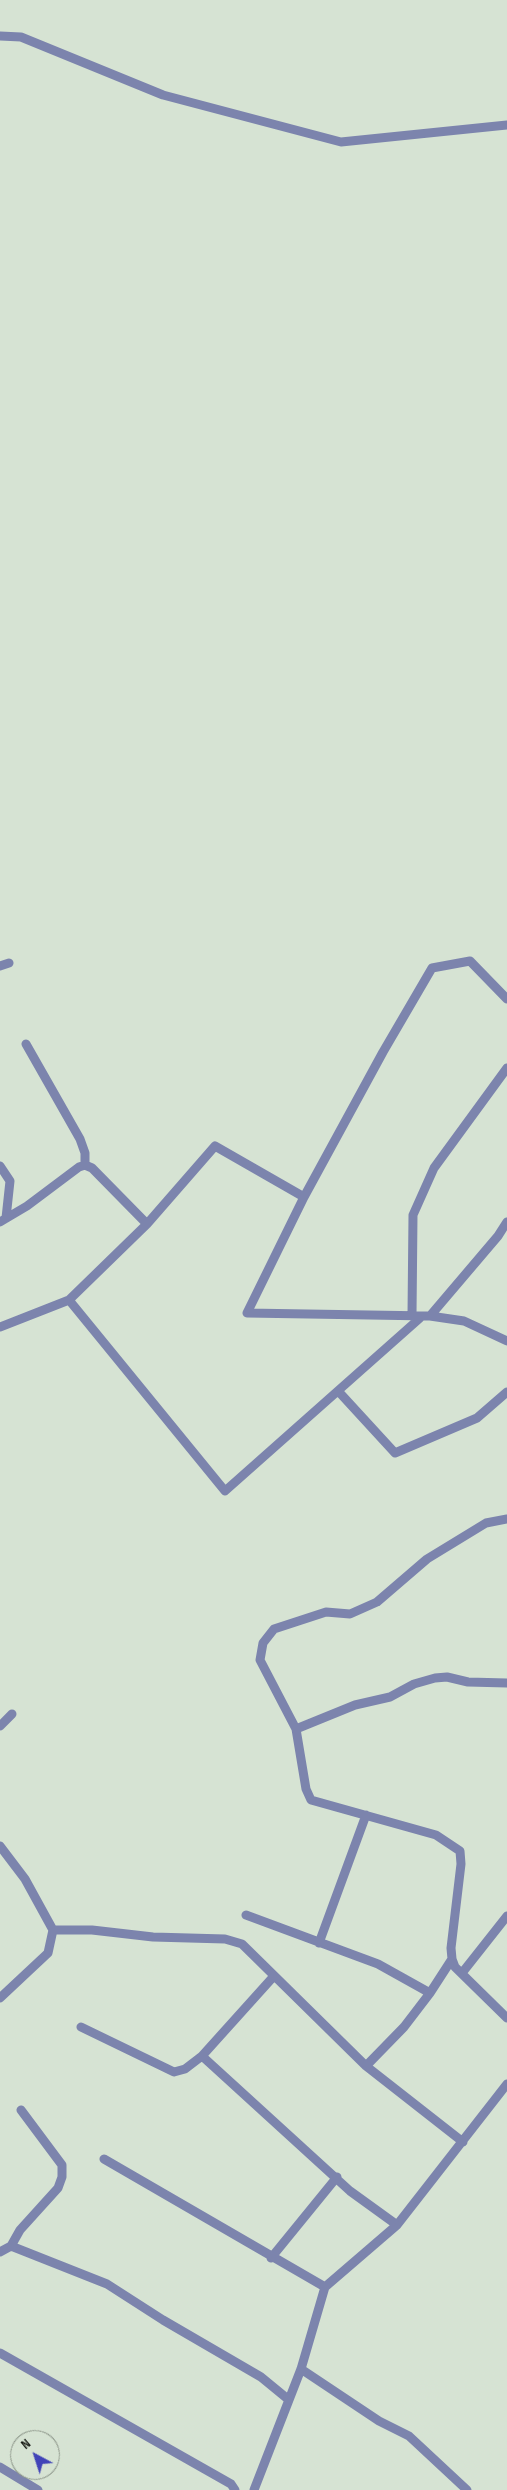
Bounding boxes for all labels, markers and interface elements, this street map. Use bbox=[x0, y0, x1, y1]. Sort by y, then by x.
north arrow bbox=[10, 2430, 60, 2480]
text: N bbox=[17, 2435, 34, 2453]

